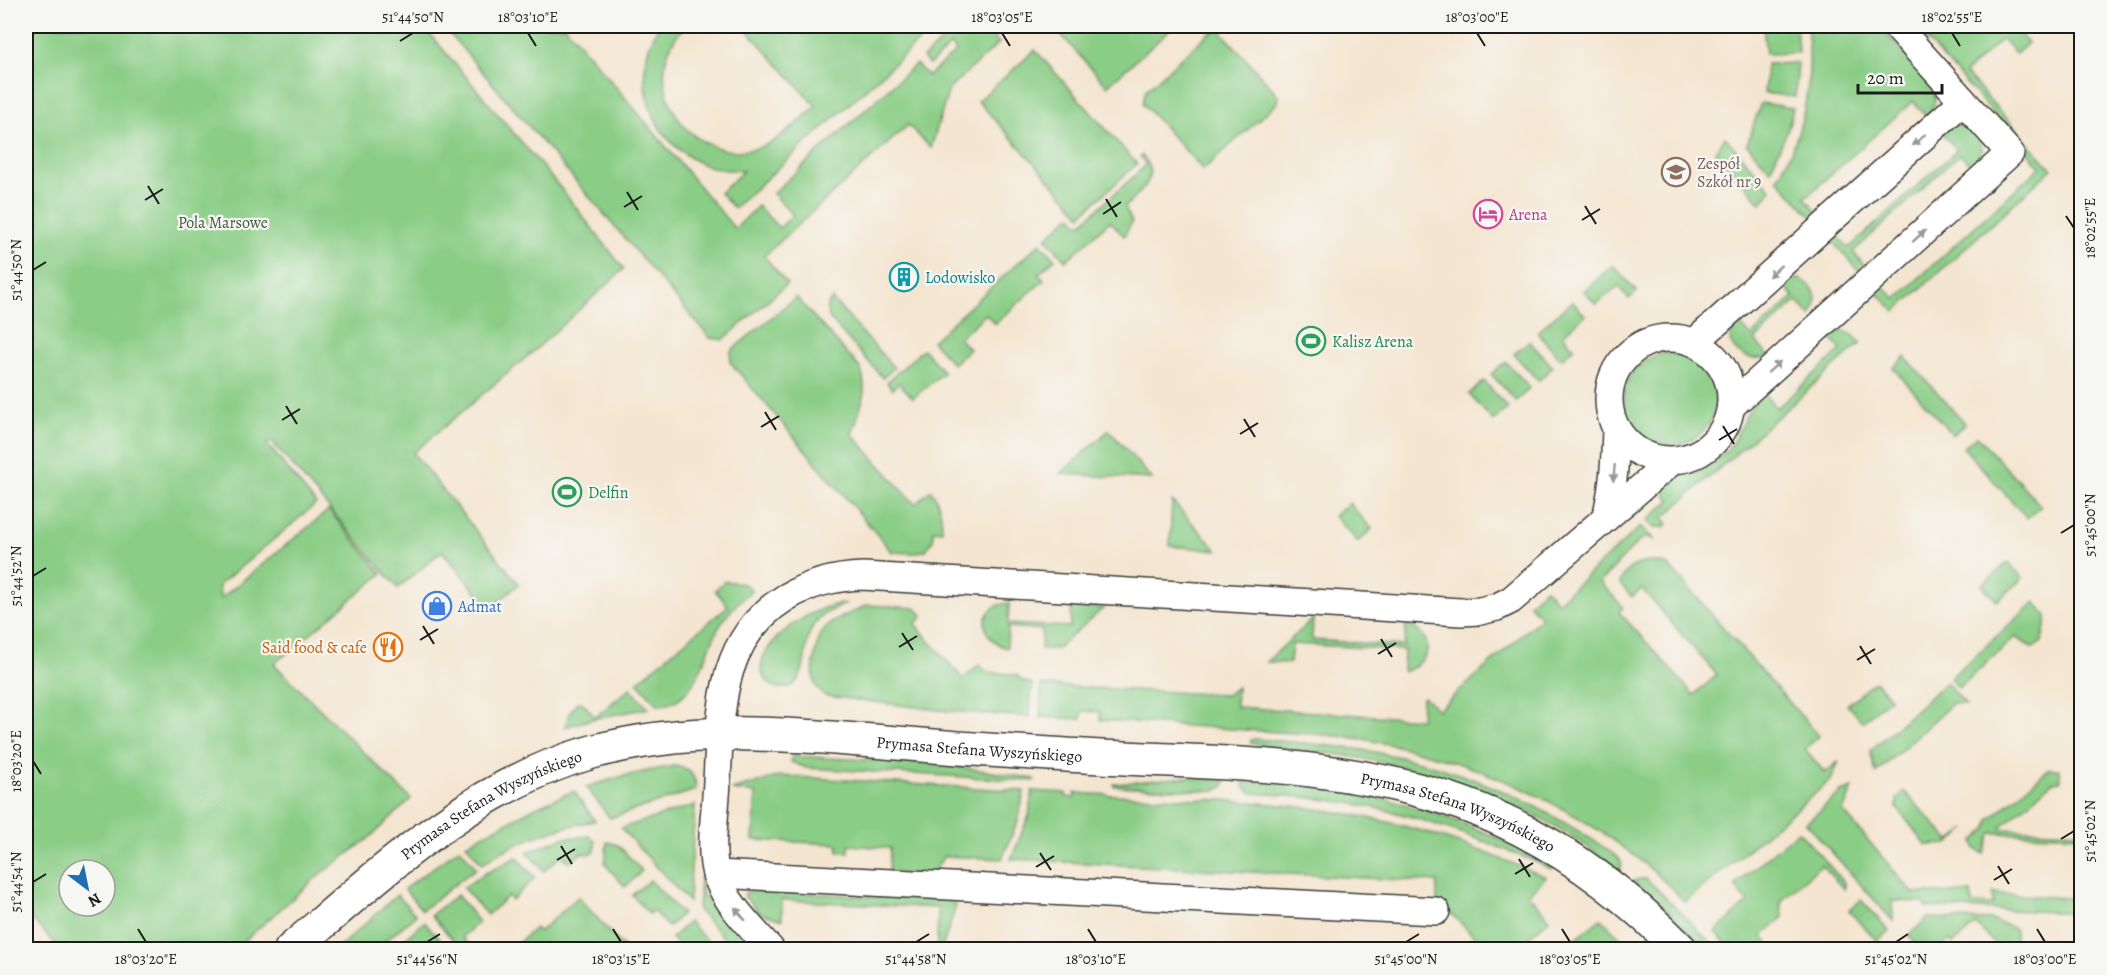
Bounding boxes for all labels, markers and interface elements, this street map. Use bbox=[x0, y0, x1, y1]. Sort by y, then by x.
text: 51°44'50"N bbox=[382, 7, 444, 27]
text: 18°03'10"E bbox=[498, 7, 558, 27]
text: 18°03'05"E bbox=[971, 7, 1033, 27]
text: 18°03'00"E bbox=[1445, 7, 1509, 27]
text: 18°02'55"E bbox=[1922, 7, 1982, 27]
scale bar bbox=[1858, 57, 1942, 95]
text: 20 m bbox=[1867, 66, 1904, 90]
one-way arrow bbox=[1912, 133, 1927, 147]
place label: Zespół Szkół nr 9 bbox=[1697, 153, 1761, 193]
school or university icon: Zespół Szkół nr 9 bbox=[1660, 156, 1692, 188]
hotel icon: Arena bbox=[1472, 198, 1504, 230]
text: 18°02'55"E bbox=[2080, 198, 2100, 258]
place label: Arena bbox=[1508, 204, 1548, 226]
park label: Pola Marsowe bbox=[178, 212, 268, 234]
one-way arrow bbox=[1911, 230, 1926, 243]
text: 51°44'50"N bbox=[6, 239, 26, 301]
building icon: Lodowisko bbox=[888, 261, 920, 293]
one-way arrow bbox=[1768, 263, 1782, 277]
place label: Lodowisko bbox=[925, 267, 995, 289]
sports icon: Kalisz Arena bbox=[1295, 325, 1327, 357]
place label: Kalisz Arena bbox=[1332, 331, 1414, 353]
one-way arrow bbox=[1767, 360, 1782, 374]
one-way arrow bbox=[1609, 464, 1619, 483]
sports icon: Delfin bbox=[551, 476, 583, 508]
place label: Delfin bbox=[588, 482, 629, 504]
text: 51°45'00"N bbox=[2080, 493, 2100, 557]
text: 51°44'52"N bbox=[6, 545, 26, 607]
shop icon: Admat bbox=[421, 590, 453, 622]
place label: Admat bbox=[457, 596, 502, 618]
restaurant icon: Said food & cafe bbox=[372, 631, 404, 663]
place label: Said food & cafe bbox=[262, 637, 367, 659]
text: 18°03'20"E bbox=[6, 730, 26, 792]
street label: Prymasa Stefana Wyszyńskiego bbox=[875, 731, 1083, 768]
street label: Prymasa Stefana Wyszyńskiego bbox=[396, 746, 585, 865]
street label: Prymasa Stefana Wyszyńskiego bbox=[1359, 768, 1559, 858]
text: 51°45'02"N bbox=[2080, 800, 2100, 862]
text: 51°44'54"N bbox=[6, 851, 26, 912]
north arrow bbox=[57, 858, 117, 918]
text: N bbox=[83, 887, 105, 912]
one-way arrow bbox=[734, 907, 747, 922]
text: 18°03'20"E bbox=[115, 949, 177, 969]
text: 51°44'56"N bbox=[397, 949, 458, 969]
text: 18°03'15"E bbox=[592, 949, 650, 969]
text: 51°44'58"N bbox=[885, 949, 947, 969]
text: 18°03'10"E bbox=[1066, 949, 1126, 969]
text: 51°45'00"N bbox=[1374, 949, 1438, 969]
text: 18°03'05"E bbox=[1539, 949, 1601, 969]
text: 51°45'02"N bbox=[1865, 949, 1927, 969]
text: 18°03'00"E bbox=[2013, 949, 2077, 969]

